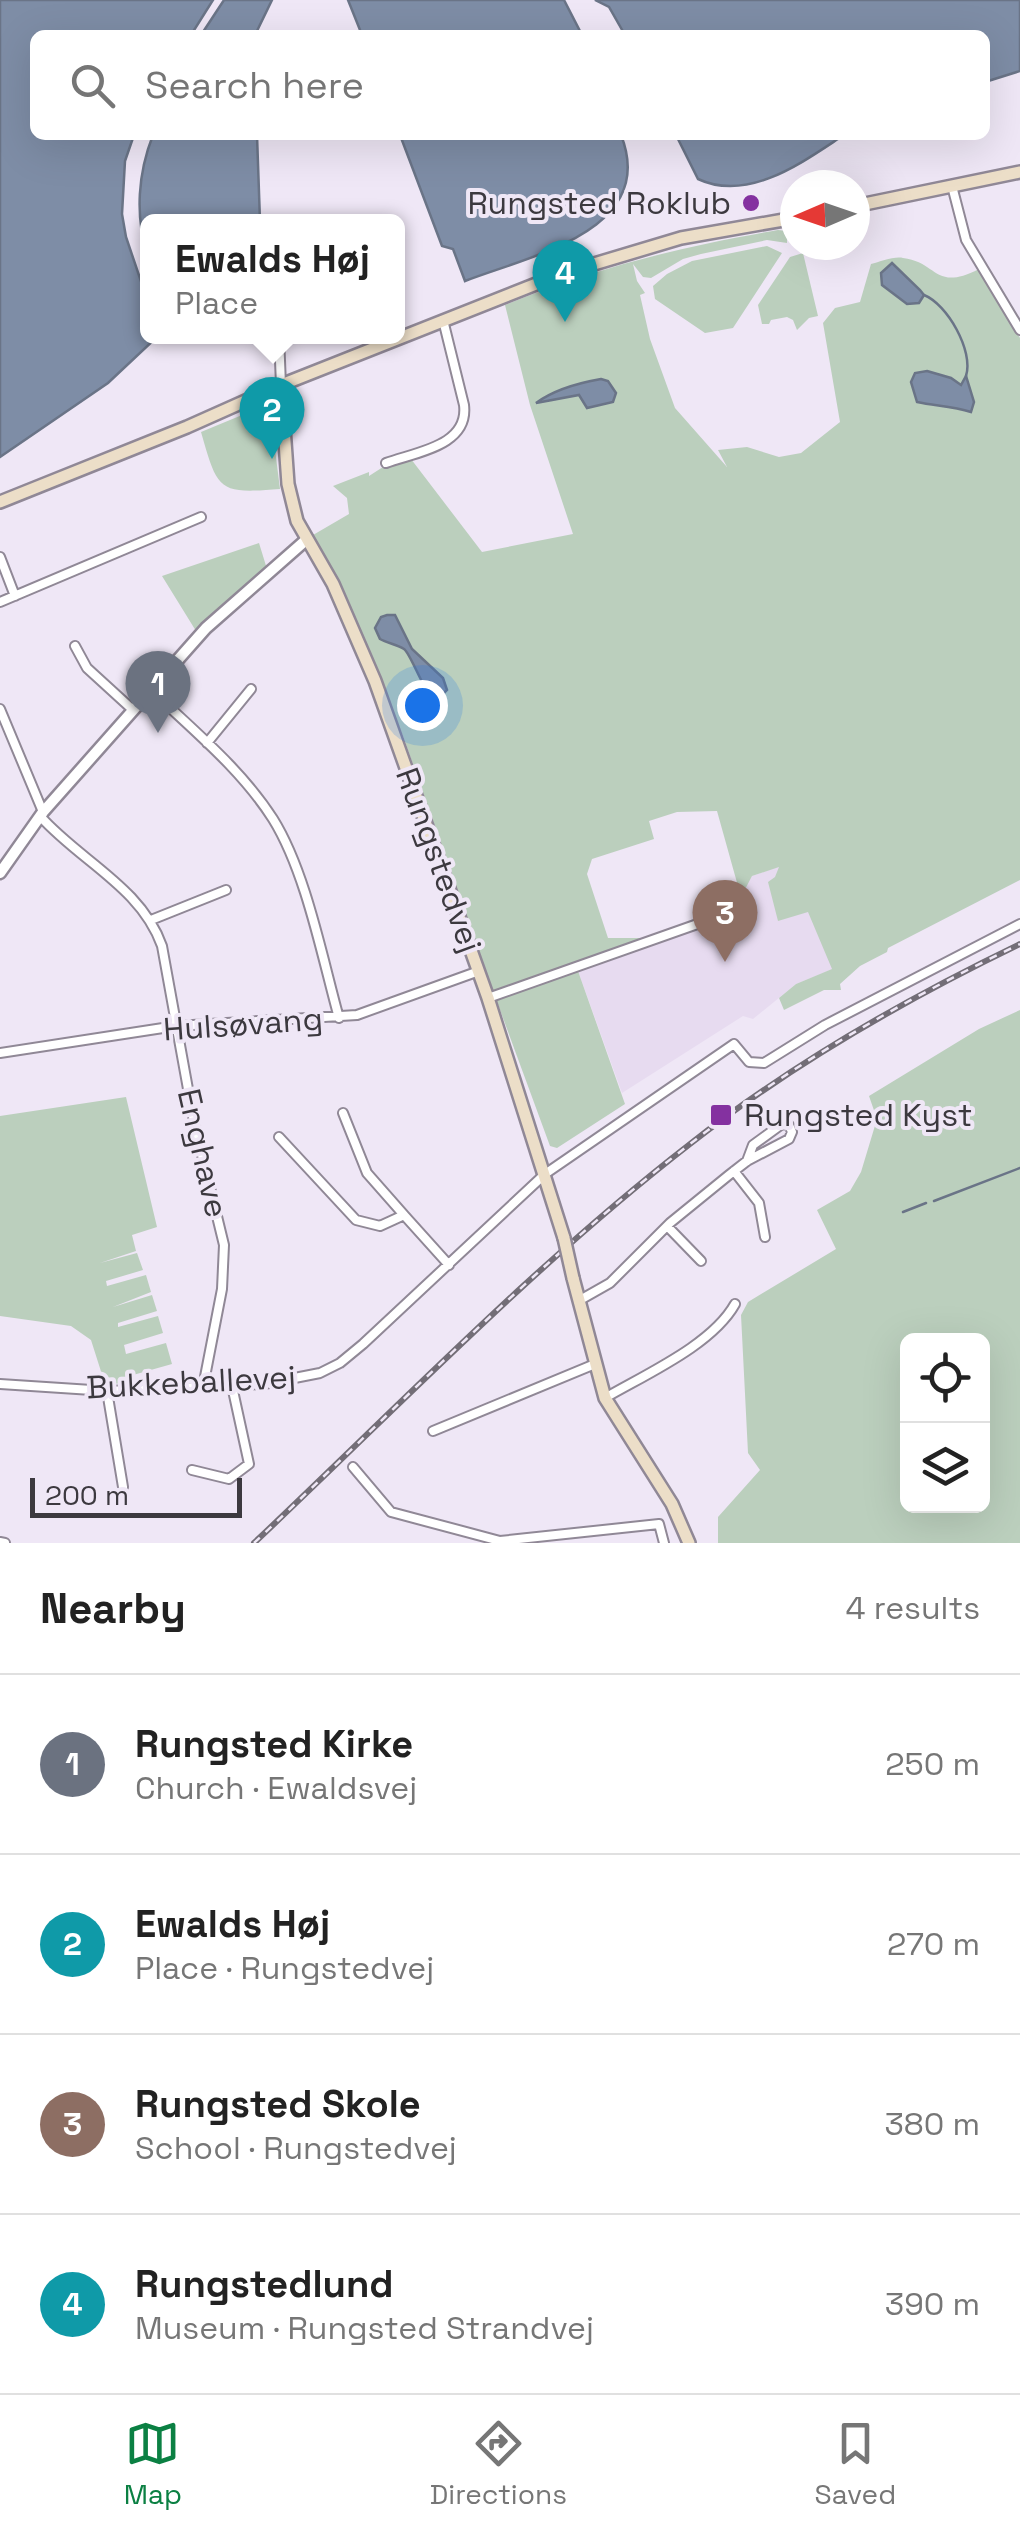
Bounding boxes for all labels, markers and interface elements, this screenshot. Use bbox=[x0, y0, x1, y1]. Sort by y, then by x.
search box bbox=[30, 30, 990, 140]
icon: search bbox=[65, 58, 120, 113]
text: Search here bbox=[145, 61, 364, 109]
north arrow bbox=[780, 170, 870, 260]
place label: Rungsted Roklub bbox=[467, 183, 731, 223]
marker: Rungsted Roklub bbox=[740, 192, 762, 214]
popup bbox=[140, 214, 405, 344]
text: Ewalds Høj bbox=[175, 235, 370, 283]
pin: 4 bbox=[532, 240, 598, 322]
text: Place bbox=[175, 283, 258, 323]
pin: 2 bbox=[240, 376, 304, 459]
pin: 1 bbox=[126, 650, 190, 733]
your location bbox=[397, 680, 448, 731]
street label: Rungstedvej bbox=[387, 762, 491, 958]
pin: 3 bbox=[692, 880, 758, 962]
street label: Hulsøvang bbox=[162, 998, 324, 1050]
street label: Enghave bbox=[169, 1085, 237, 1221]
place label: Rungsted Kyst bbox=[744, 1095, 972, 1135]
marker: Rungsted Kyst bbox=[708, 1102, 734, 1128]
map controls bbox=[900, 1333, 990, 1513]
button: locate bbox=[900, 1333, 990, 1423]
street label: Bukkeballevej bbox=[85, 1357, 297, 1407]
button: layers bbox=[900, 1423, 990, 1513]
scale bar bbox=[30, 1473, 242, 1518]
text: 200 m bbox=[45, 1477, 129, 1513]
text: Nearby bbox=[40, 1582, 186, 1635]
text: 4 results bbox=[845, 1588, 980, 1628]
text: Rungsted Kirke bbox=[135, 1720, 413, 1768]
text: 1 bbox=[65, 1744, 80, 1784]
text: 250 m bbox=[885, 1744, 980, 1784]
text: Church · Ewaldsvej bbox=[135, 1768, 417, 1808]
text: Ewalds Høj bbox=[135, 1900, 330, 1948]
text: 2 bbox=[63, 1924, 82, 1964]
text: 270 m bbox=[887, 1924, 980, 1964]
text: Place · Rungstedvej bbox=[135, 1948, 434, 1988]
text: Rungsted Skole bbox=[135, 2080, 421, 2128]
text: 3 bbox=[63, 2104, 82, 2144]
text: 380 m bbox=[884, 2104, 980, 2144]
text: School · Rungstedvej bbox=[135, 2128, 457, 2168]
text: Rungstedlund bbox=[135, 2260, 394, 2308]
text: 4 bbox=[62, 2284, 83, 2324]
text: 390 m bbox=[885, 2284, 980, 2324]
text: Museum · Rungsted Strandvej bbox=[135, 2308, 594, 2348]
tab: Map bbox=[124, 2416, 182, 2512]
tab: Directions bbox=[430, 2416, 567, 2512]
tab: Saved bbox=[815, 2416, 896, 2512]

